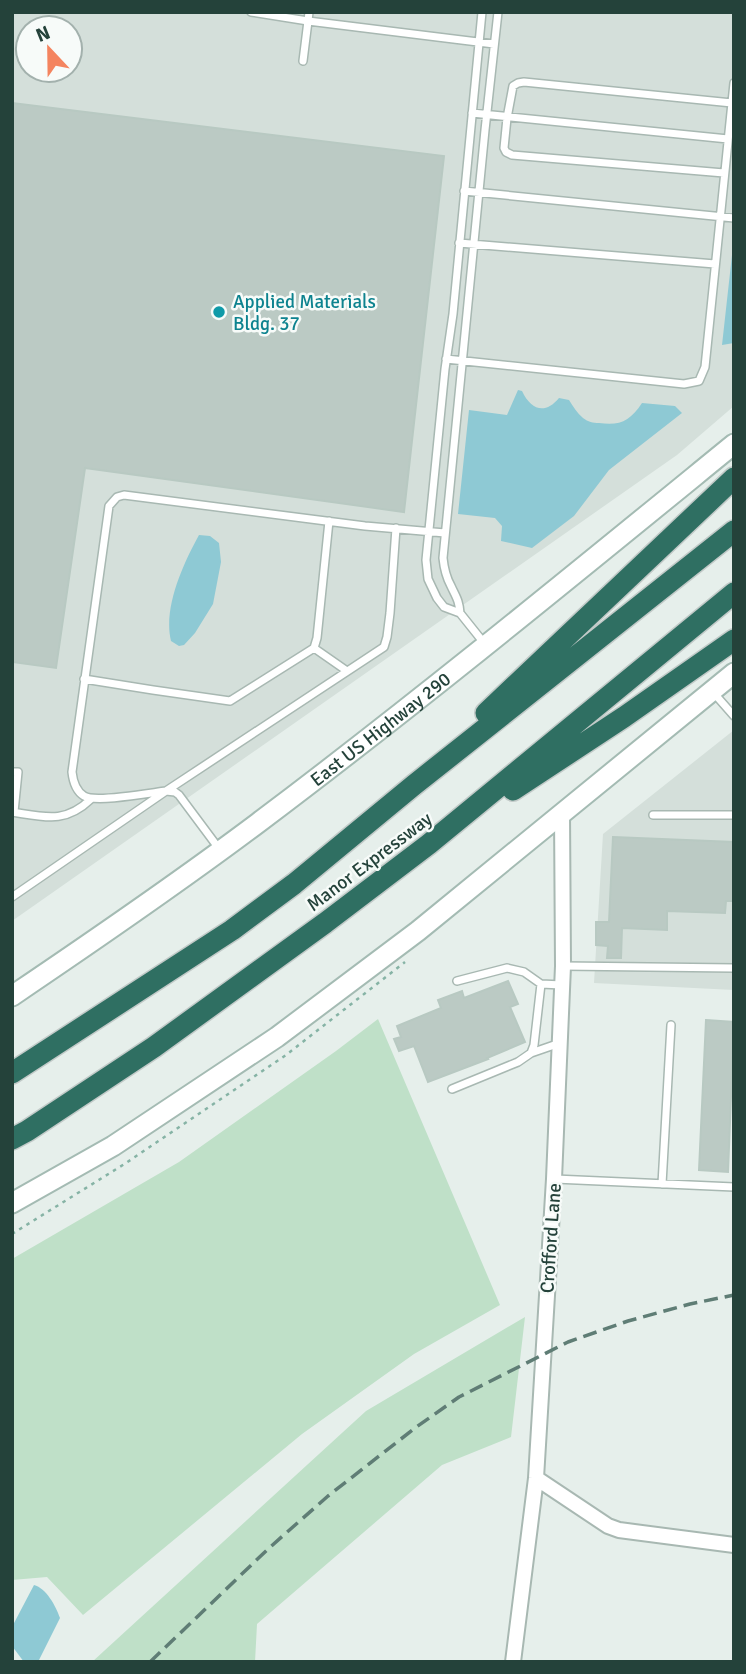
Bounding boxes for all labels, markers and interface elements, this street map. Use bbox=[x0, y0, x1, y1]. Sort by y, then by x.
north arrow bbox=[14, 14, 84, 84]
text: N bbox=[32, 21, 54, 48]
place label: Applied Materials Bldg. 37 bbox=[233, 290, 376, 336]
marker: Applied Materials Bldg. 37 bbox=[211, 304, 227, 320]
street label: East US Highway 290 bbox=[306, 667, 456, 792]
street label: Manor Expressway bbox=[302, 807, 437, 917]
street label: Crofford Lane bbox=[535, 1182, 567, 1294]

